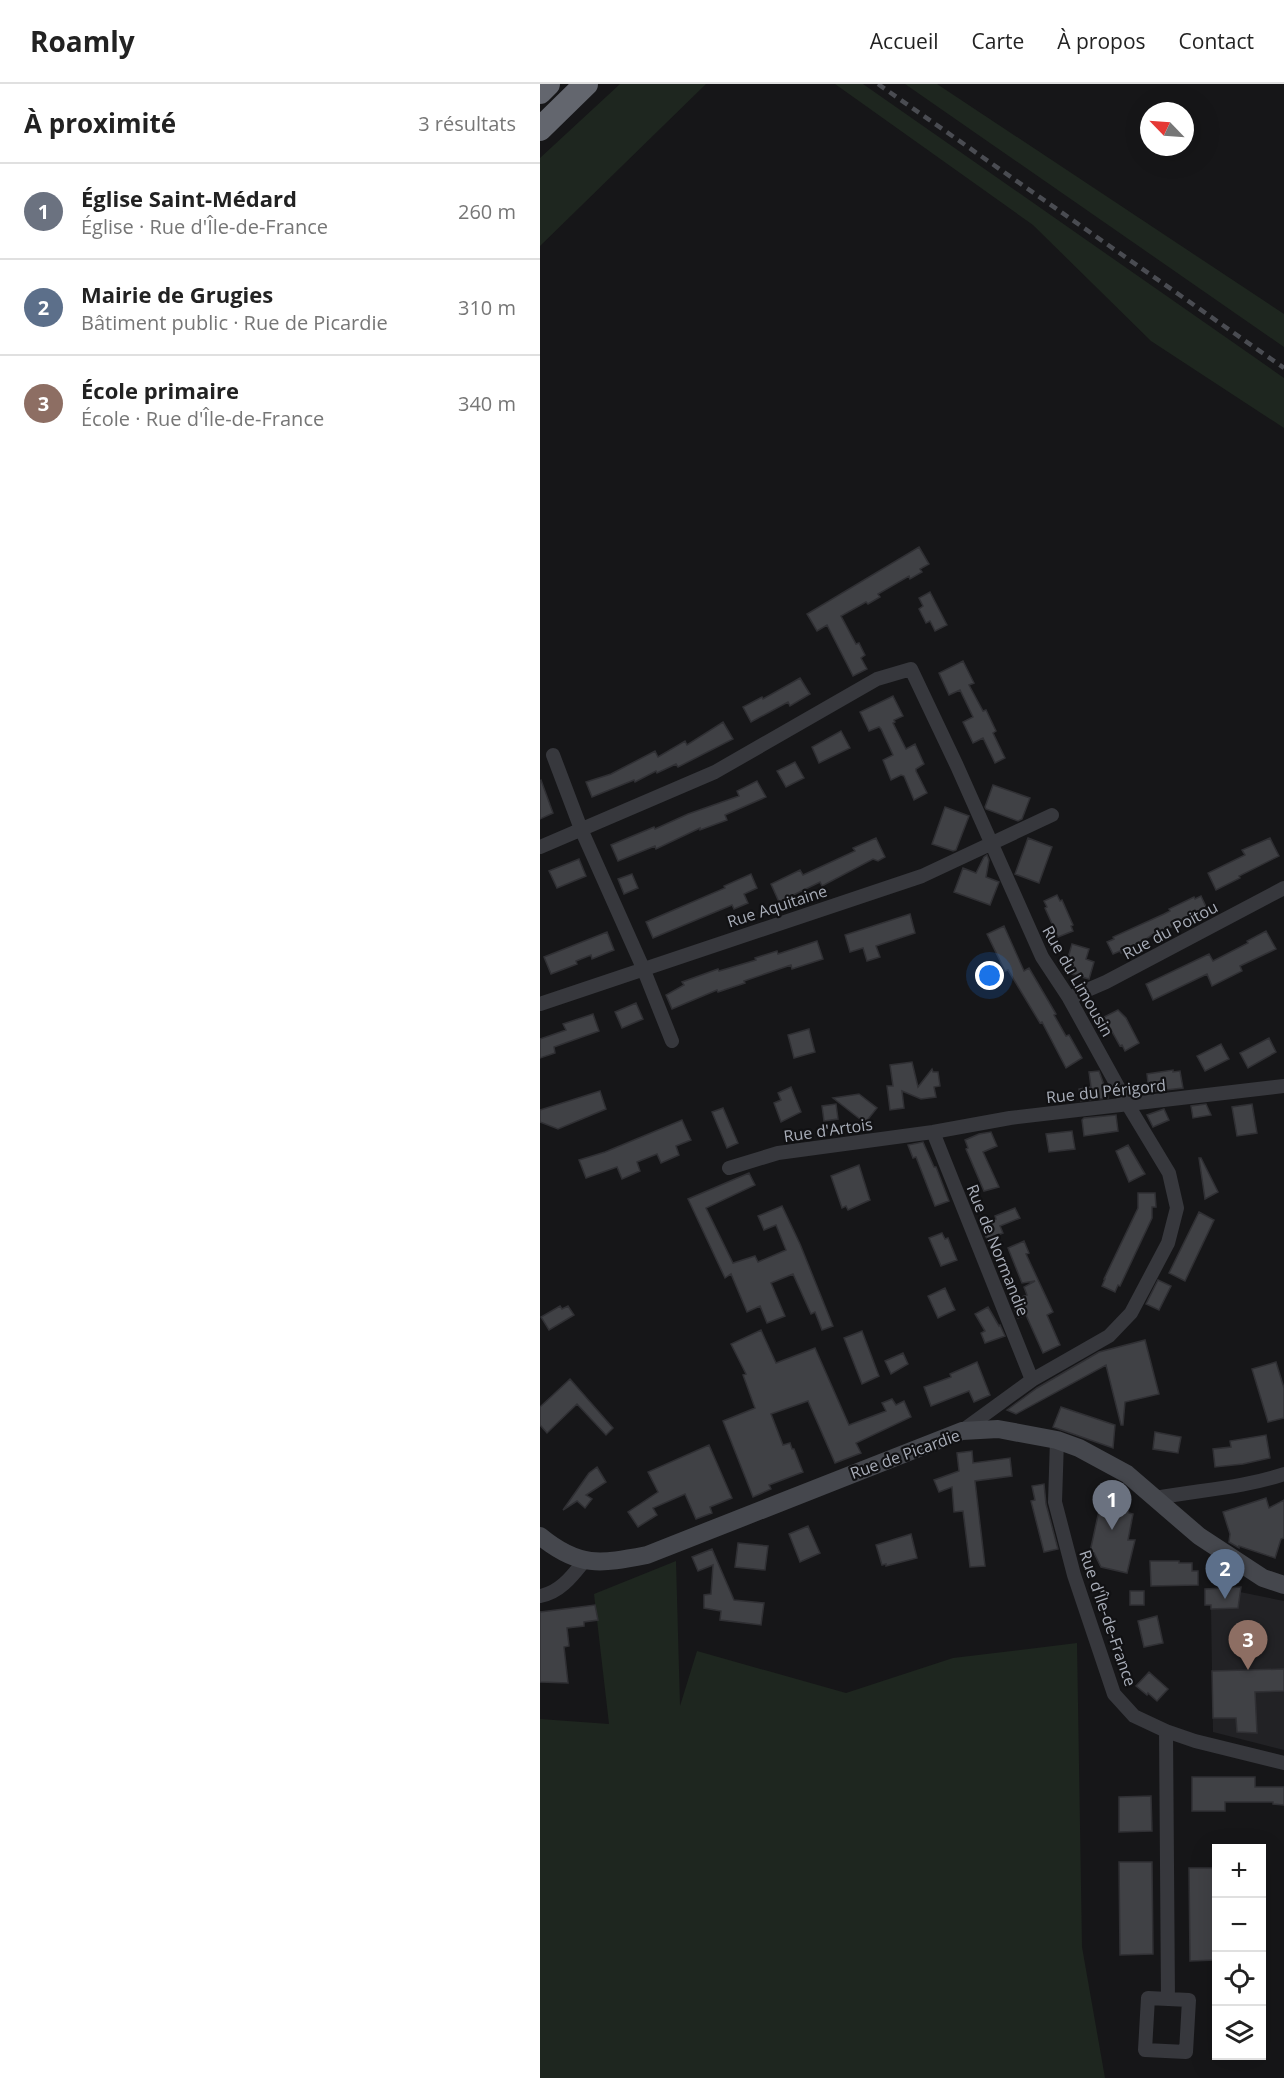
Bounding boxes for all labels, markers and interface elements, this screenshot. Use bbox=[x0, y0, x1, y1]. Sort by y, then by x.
text: Roamly bbox=[30, 22, 135, 60]
text: Accueil bbox=[870, 27, 938, 55]
text: Carte bbox=[971, 27, 1024, 55]
text: À propos bbox=[1057, 27, 1146, 55]
text: Contact bbox=[1179, 27, 1254, 55]
north arrow bbox=[1140, 102, 1194, 156]
text: À proximité bbox=[24, 105, 176, 141]
text: 3 résultats bbox=[418, 110, 516, 137]
text: Église Saint-Médard bbox=[81, 183, 297, 213]
text: 1 bbox=[38, 198, 49, 225]
text: 260 m bbox=[458, 198, 516, 225]
text: Église · Rue d'Île-de-France bbox=[81, 213, 328, 240]
text: Mairie de Grugies bbox=[81, 279, 273, 309]
text: 2 bbox=[38, 294, 49, 321]
text: 310 m bbox=[458, 294, 516, 321]
text: Bâtiment public · Rue de Picardie bbox=[81, 309, 388, 336]
text: École primaire bbox=[81, 375, 239, 405]
text: 3 bbox=[38, 390, 49, 417]
text: 340 m bbox=[458, 390, 516, 417]
text: École · Rue d'Île-de-France bbox=[81, 405, 324, 432]
street label: Rue Aquitaine bbox=[724, 879, 830, 933]
street label: Rue du Poitou bbox=[1118, 896, 1222, 964]
street label: Rue du Limousin bbox=[1037, 922, 1119, 1040]
your location bbox=[975, 961, 1004, 990]
street label: Rue du Périgord bbox=[1045, 1074, 1167, 1108]
street label: Rue d'Artois bbox=[782, 1113, 874, 1147]
street label: Rue de Normandie bbox=[962, 1181, 1034, 1319]
street label: Rue de Picardie bbox=[847, 1424, 963, 1484]
pin: 1 bbox=[1092, 1480, 1132, 1530]
street label: Rue d'Île-de-France bbox=[1074, 1547, 1142, 1689]
pin: 2 bbox=[1206, 1550, 1244, 1599]
pin: 3 bbox=[1228, 1620, 1268, 1670]
map controls bbox=[1212, 1844, 1266, 2060]
button: + bbox=[1212, 1844, 1266, 1898]
button: − bbox=[1212, 1898, 1266, 1952]
button: locate bbox=[1212, 1952, 1266, 2006]
button: layers bbox=[1212, 2006, 1266, 2060]

